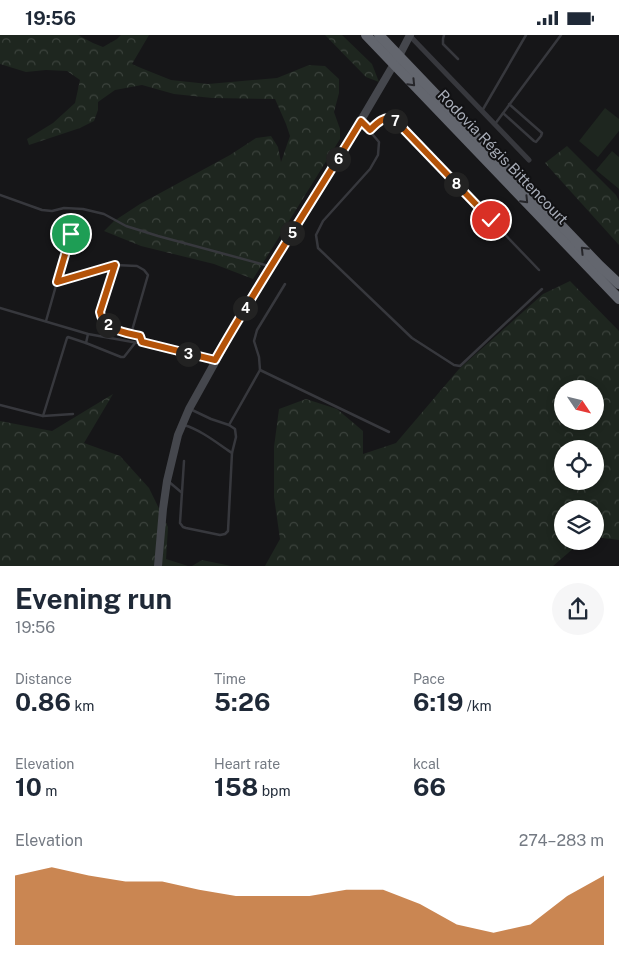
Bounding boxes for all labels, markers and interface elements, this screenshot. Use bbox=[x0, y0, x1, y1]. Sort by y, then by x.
text: 19:56 bbox=[25, 7, 76, 29]
one-way arrow bbox=[406, 77, 415, 86]
street label: Rodovia Régis Bittencourt bbox=[434, 86, 572, 228]
pin: 7 bbox=[382, 109, 408, 133]
text: 7 bbox=[391, 113, 400, 129]
pin: 6 bbox=[326, 147, 350, 171]
text: 6 bbox=[334, 151, 343, 167]
pin: 8 bbox=[444, 171, 468, 197]
text: 8 bbox=[452, 176, 461, 192]
one-way arrow bbox=[519, 195, 528, 204]
pin bbox=[470, 199, 512, 241]
icon: check bbox=[477, 206, 505, 234]
pin bbox=[50, 213, 92, 255]
icon: arrive bbox=[57, 220, 85, 248]
pin: 5 bbox=[280, 221, 304, 245]
text: 5 bbox=[288, 225, 297, 241]
one-way arrow bbox=[581, 246, 590, 255]
pin: 4 bbox=[232, 295, 258, 321]
text: 4 bbox=[241, 300, 250, 316]
pin: 2 bbox=[96, 313, 120, 337]
text: 2 bbox=[104, 317, 113, 333]
pin: 3 bbox=[176, 341, 200, 367]
text: 3 bbox=[184, 346, 193, 362]
north arrow bbox=[554, 380, 604, 430]
map controls bbox=[554, 380, 604, 550]
button: locate bbox=[554, 440, 604, 490]
button: layers bbox=[554, 500, 604, 550]
text: Evening run bbox=[15, 582, 172, 615]
button: share bbox=[552, 583, 604, 635]
text: 19:56 bbox=[15, 618, 55, 637]
text: Distance bbox=[15, 671, 72, 687]
text: Time bbox=[214, 671, 246, 687]
text: Pace bbox=[413, 671, 445, 687]
text: 0.86 bbox=[15, 687, 71, 717]
text: 5:26 bbox=[214, 687, 271, 717]
text: 6:19 bbox=[413, 687, 463, 717]
text: km bbox=[71, 698, 94, 714]
text: /km bbox=[463, 698, 492, 714]
text: Elevation bbox=[15, 756, 74, 772]
text: Heart rate bbox=[214, 756, 280, 772]
text: kcal bbox=[413, 756, 440, 772]
text: 10 bbox=[15, 772, 42, 802]
text: 158 bbox=[214, 772, 258, 802]
text: 66 bbox=[413, 772, 446, 802]
text: m bbox=[42, 783, 57, 799]
text: bpm bbox=[258, 783, 291, 799]
text: Elevation bbox=[15, 831, 83, 850]
text: 274–283 m bbox=[519, 831, 604, 850]

